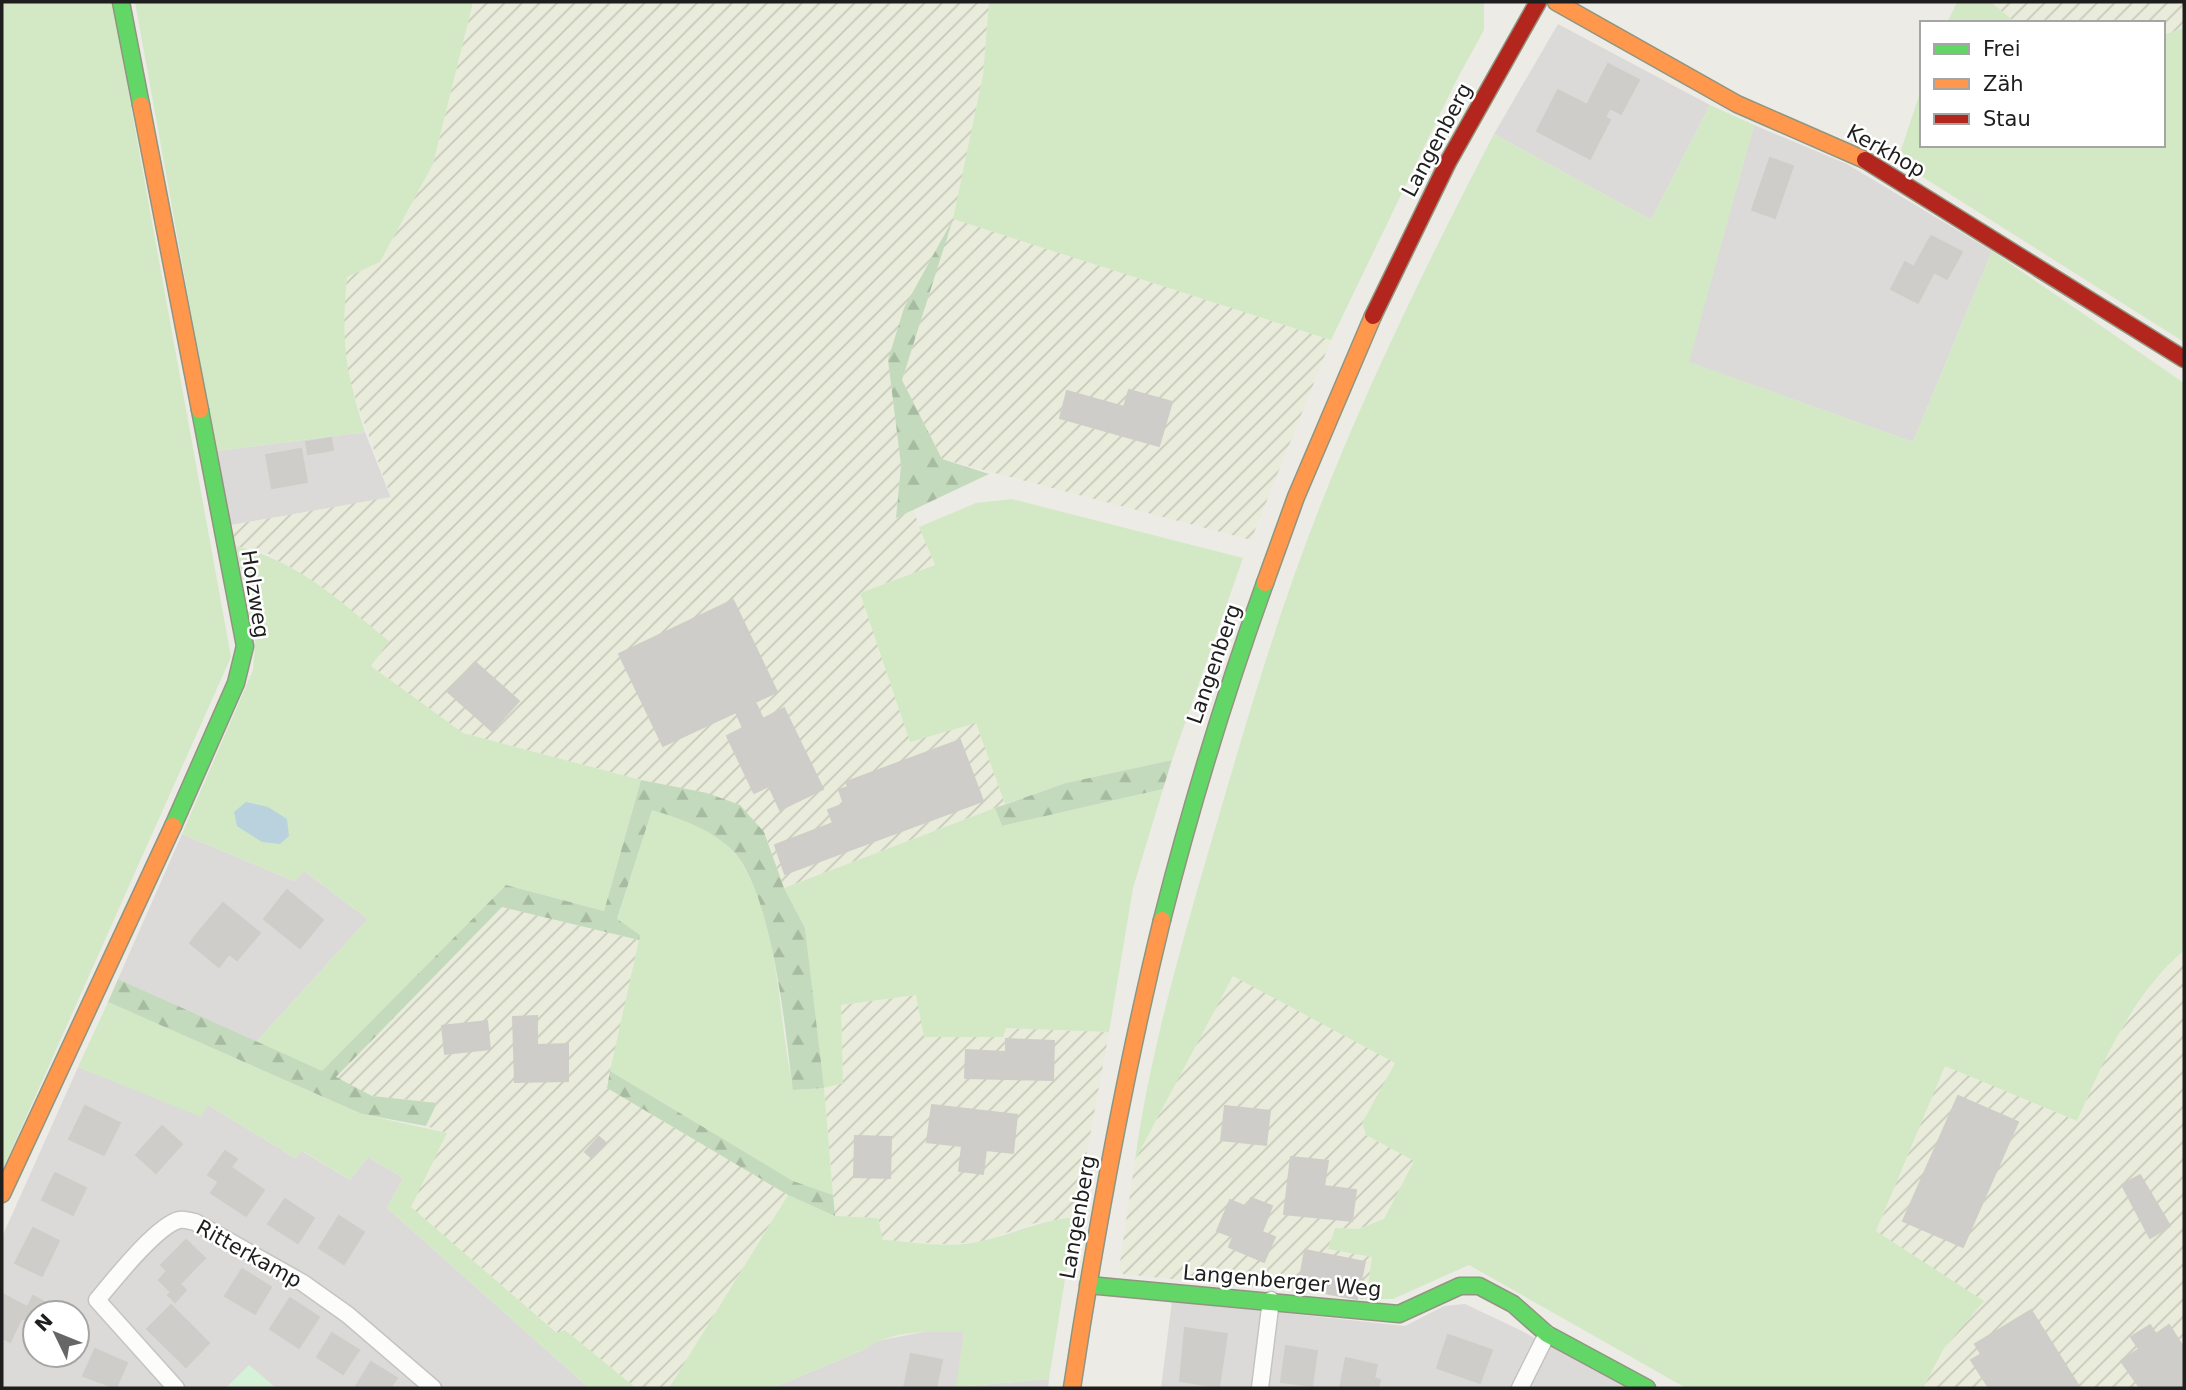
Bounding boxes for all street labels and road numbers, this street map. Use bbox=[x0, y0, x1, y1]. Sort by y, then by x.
street label: Langenberg bbox=[1397, 79, 1477, 201]
street label: Kerkhop bbox=[1843, 120, 1929, 182]
street label: Holzweg bbox=[236, 548, 274, 640]
street label: Langenberg bbox=[1182, 601, 1246, 727]
street label: Langenberg bbox=[1055, 1153, 1101, 1281]
street label: Ritterkamp bbox=[192, 1215, 306, 1293]
street label: Langenberger Weg bbox=[1182, 1260, 1382, 1302]

